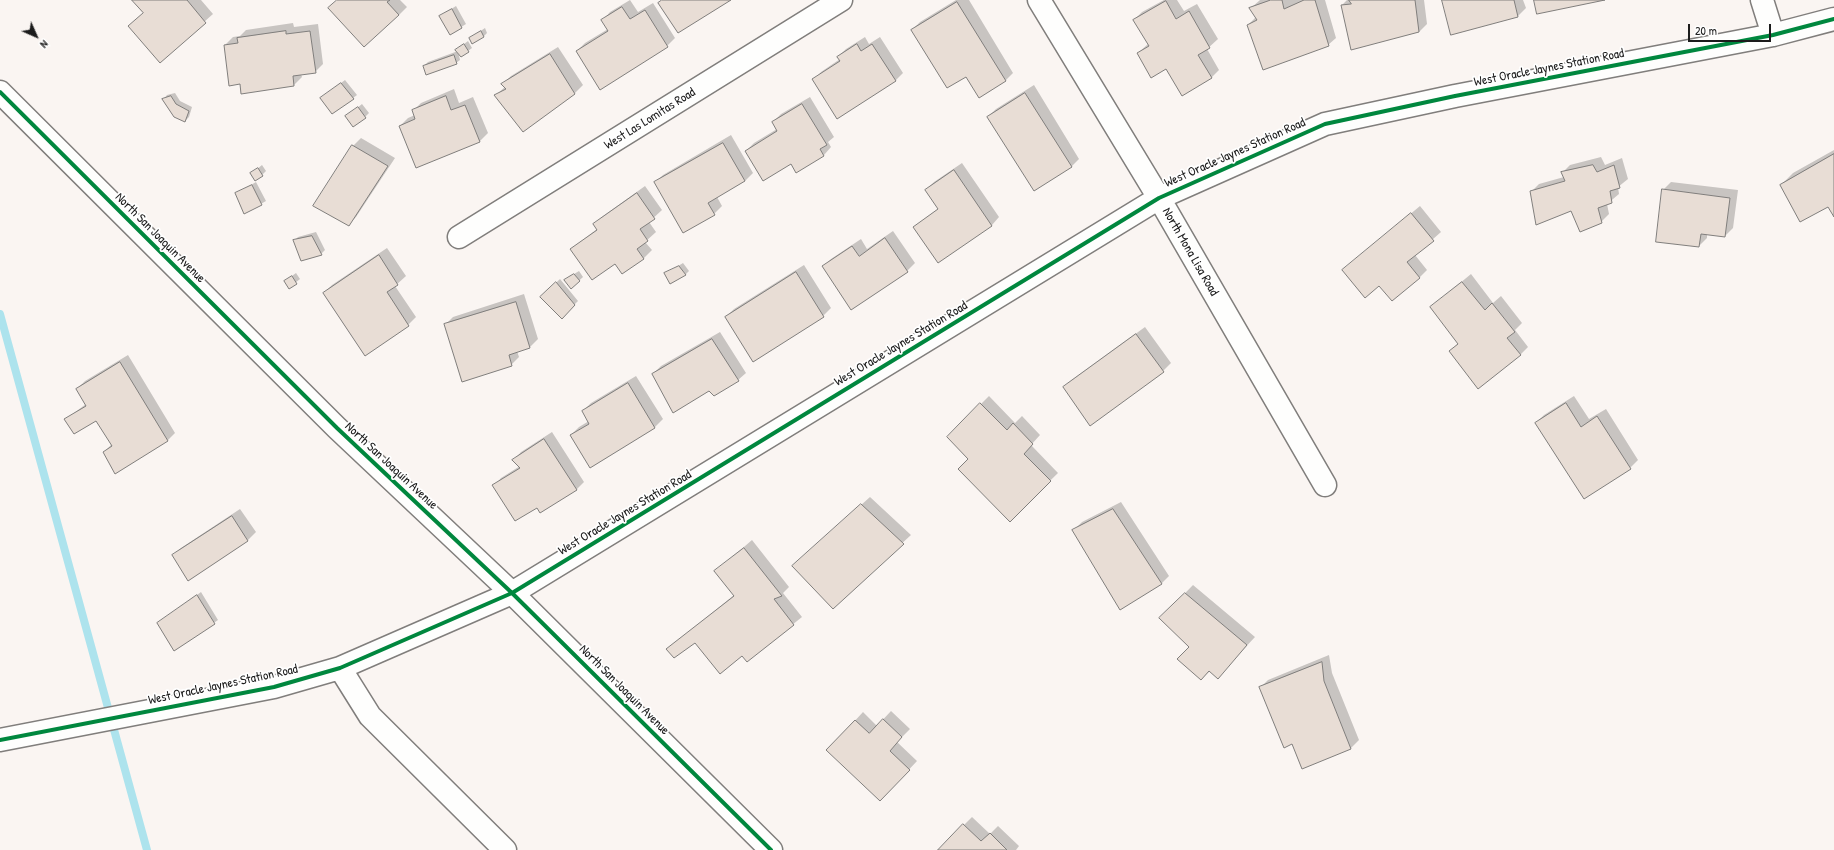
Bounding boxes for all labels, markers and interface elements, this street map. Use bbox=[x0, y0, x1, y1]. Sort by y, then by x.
north arrow bbox=[16, 16, 56, 56]
scale bar bbox=[1690, 16, 1773, 42]
text: 20 m bbox=[1695, 22, 1717, 39]
text: N bbox=[37, 37, 52, 52]
street label: West Oracle Jaynes Station Road bbox=[1473, 46, 1625, 90]
street label: West Las Lomitas Road bbox=[602, 85, 698, 153]
street label: West Oracle Jaynes Station Road bbox=[1162, 115, 1308, 191]
street label: North San Joaquin Avenue bbox=[112, 190, 208, 286]
street label: North Mona Lisa Road bbox=[1158, 205, 1222, 299]
street label: West Oracle Jaynes Station Road bbox=[832, 298, 970, 390]
street label: North San Joaquin Avenue bbox=[341, 419, 441, 513]
street label: West Oracle Jaynes Station Road bbox=[556, 467, 694, 559]
street label: North San Joaquin Avenue bbox=[576, 642, 672, 738]
street label: West Oracle Jaynes Station Road bbox=[147, 662, 299, 708]

